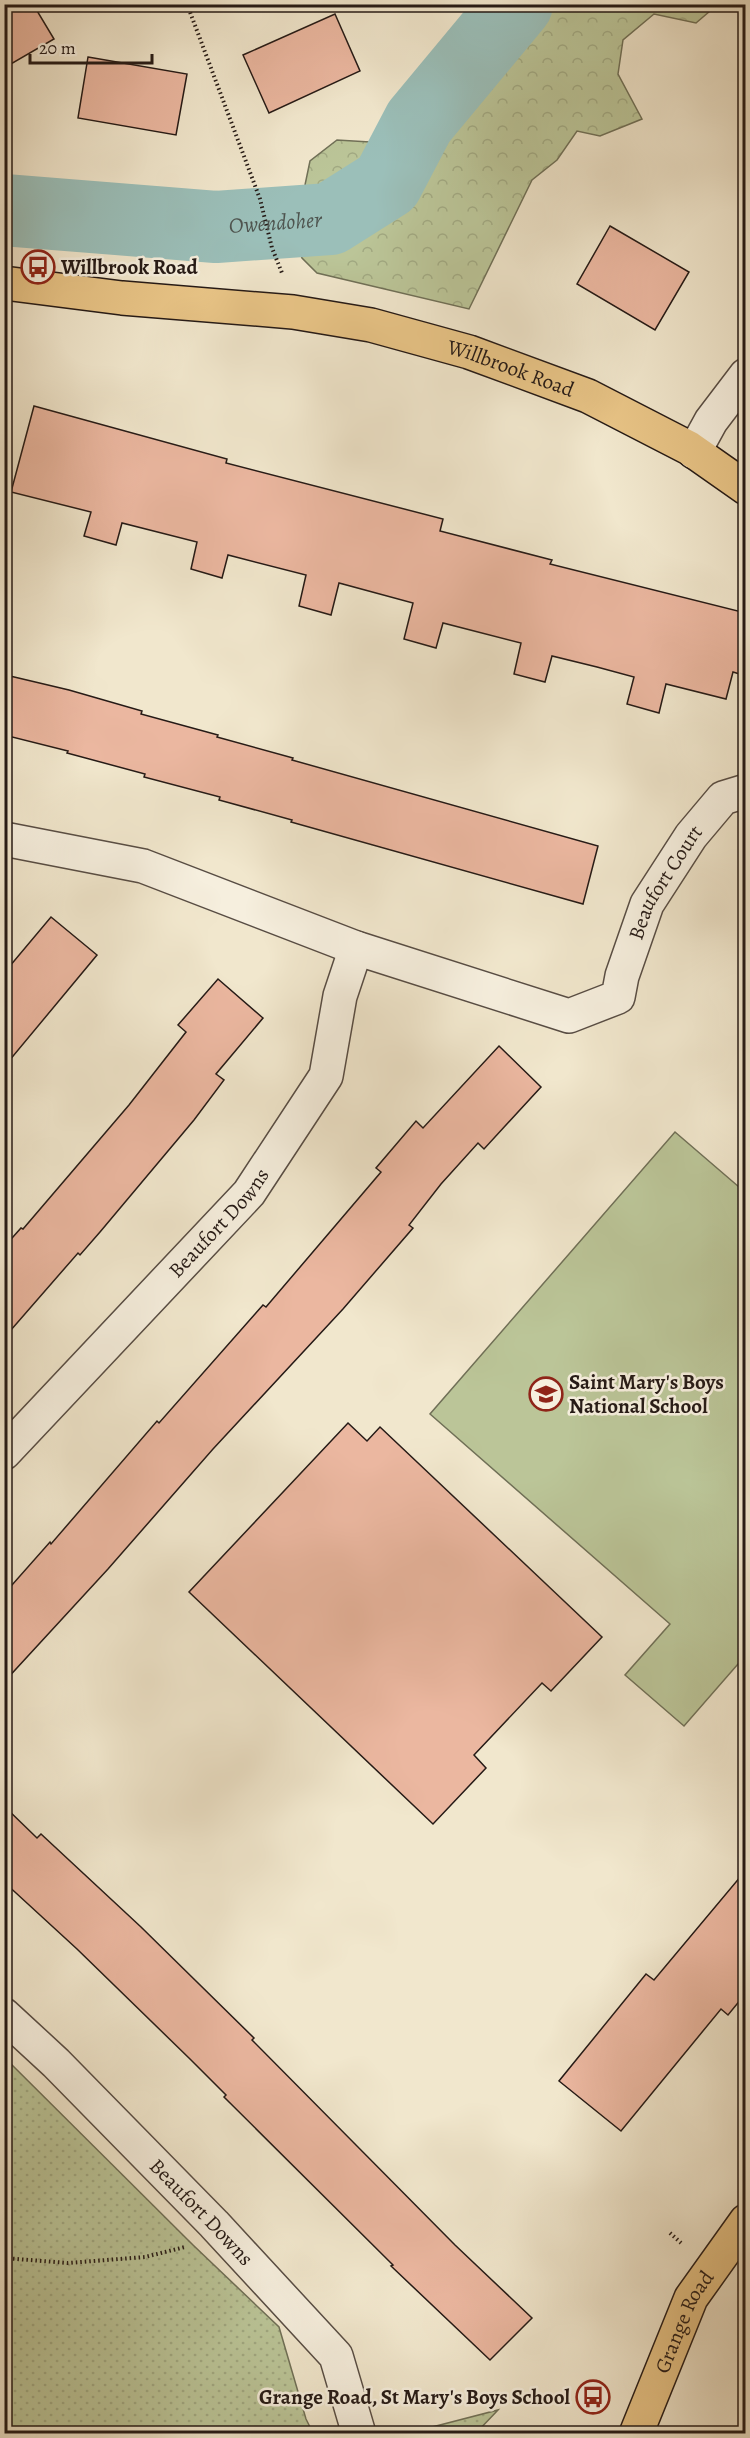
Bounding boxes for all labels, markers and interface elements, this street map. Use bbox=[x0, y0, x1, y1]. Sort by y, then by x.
scale bar bbox=[30, 27, 152, 65]
text: 20 m bbox=[39, 36, 76, 60]
water label: Owendoher bbox=[228, 205, 324, 241]
bus stop icon: Willbrook Road bbox=[20, 249, 56, 285]
place label: Willbrook Road bbox=[60, 253, 199, 281]
street label: Willbrook Road bbox=[443, 332, 579, 404]
street label: Beaufort Court bbox=[622, 819, 709, 943]
street label: Beaufort Downs bbox=[162, 1163, 276, 1284]
place label: Saint Mary's Boys National School bbox=[569, 1368, 724, 1420]
school or university icon: Saint Mary's Boys National School bbox=[528, 1376, 564, 1412]
street label: Beaufort Downs bbox=[143, 2152, 260, 2272]
street label: Grange Road bbox=[648, 2264, 721, 2377]
bus stop icon: Grange Road, St Mary's Boys School bbox=[575, 2379, 611, 2415]
place label: Grange Road, St Mary's Boys School bbox=[259, 2383, 570, 2411]

